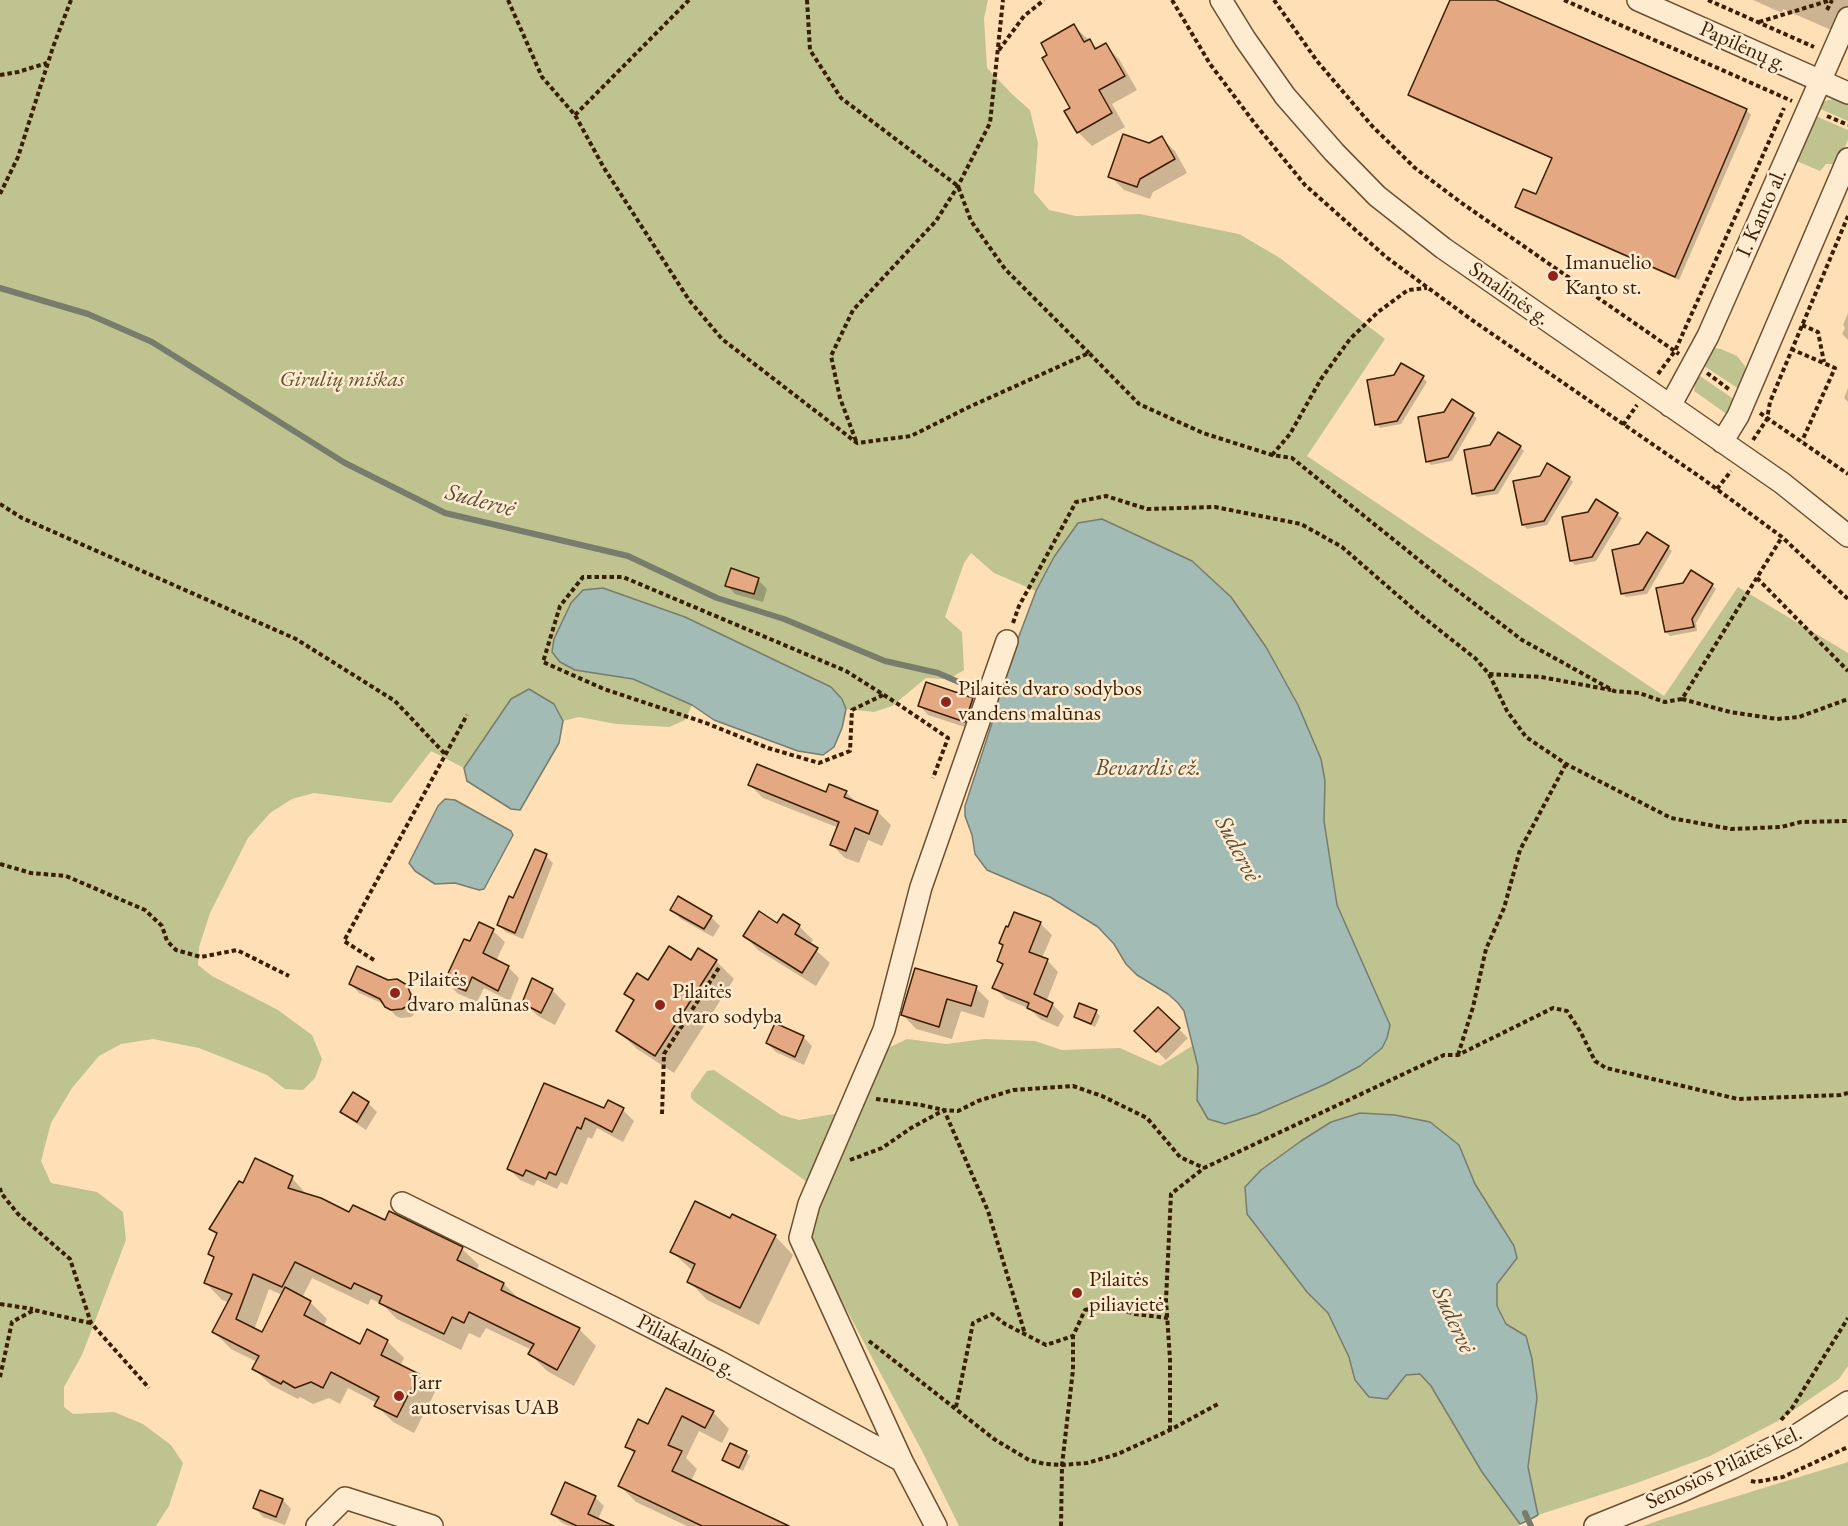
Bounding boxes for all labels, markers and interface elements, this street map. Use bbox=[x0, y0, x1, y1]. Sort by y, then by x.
street label: Papilėnų g. bbox=[1695, 16, 1791, 78]
street label: I. Kanto al. bbox=[1731, 165, 1793, 261]
place label: Imanuelio Kanto st. bbox=[1565, 250, 1652, 302]
street label: Smalinės g. bbox=[1463, 256, 1555, 332]
marker: Imanuelio Kanto st. bbox=[1546, 269, 1560, 283]
park label: Girulių miškas bbox=[280, 367, 404, 393]
water label: Sudervė bbox=[442, 478, 518, 524]
place label: Pilaitės dvaro sodybos vandens malūnas bbox=[958, 676, 1142, 728]
marker: Pilaitės dvaro sodybos vandens malūnas bbox=[939, 695, 953, 709]
water label: Bevardis ež. bbox=[1095, 754, 1201, 782]
water label: Sudervė bbox=[1208, 811, 1266, 887]
place label: Pilaitės dvaro malūnas bbox=[407, 967, 529, 1018]
place label: Pilaitės dvaro sodyba bbox=[672, 979, 782, 1030]
marker: Pilaitės dvaro malūnas bbox=[388, 986, 402, 1000]
marker: Pilaitės dvaro sodyba bbox=[653, 998, 667, 1012]
place label: Pilaitės piliavietė bbox=[1089, 1267, 1164, 1318]
water label: Sudervė bbox=[1425, 1282, 1481, 1358]
marker: Pilaitės piliavietė bbox=[1070, 1286, 1084, 1300]
street label: Piliakalnio g. bbox=[632, 1309, 740, 1383]
place label: Jarr autoservisas UAB bbox=[411, 1370, 559, 1422]
marker: Jarr autoservisas UAB bbox=[392, 1389, 406, 1403]
street label: Senosios Pilaitės kel. bbox=[1642, 1420, 1806, 1516]

